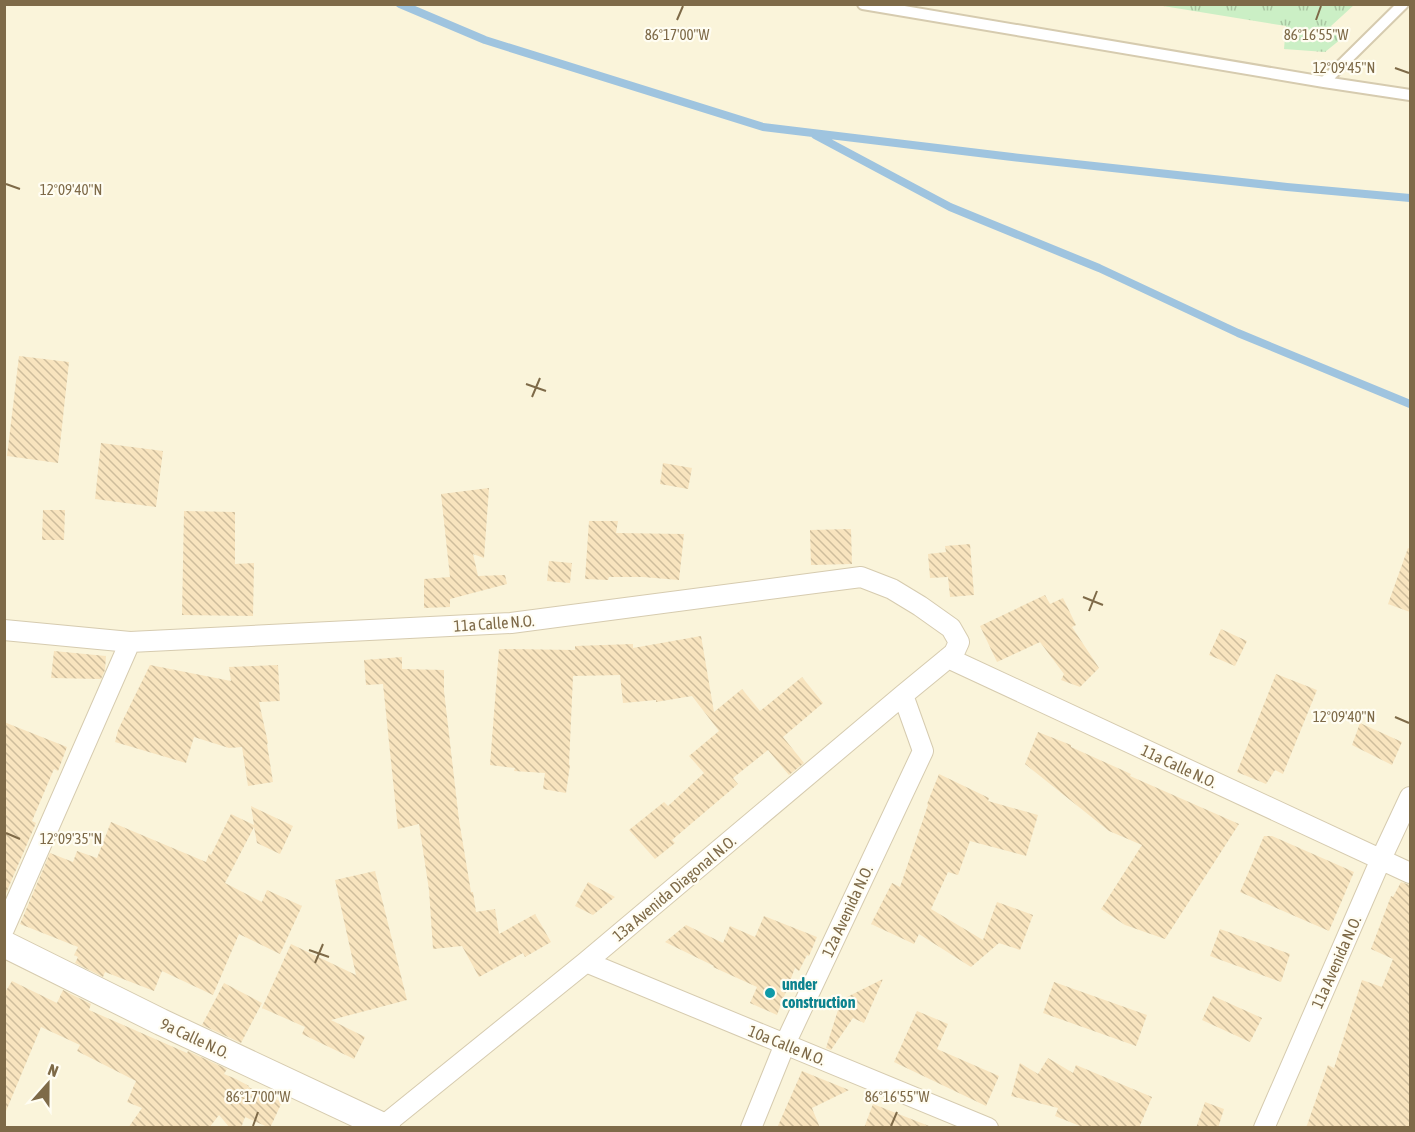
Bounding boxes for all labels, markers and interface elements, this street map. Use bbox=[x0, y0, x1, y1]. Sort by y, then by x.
text: 86°17'00"W bbox=[645, 26, 709, 43]
text: 86°16'55"W bbox=[1284, 26, 1348, 43]
text: 12°09'45"N bbox=[1313, 59, 1375, 76]
text: 12°09'40"N bbox=[40, 181, 102, 198]
street label: 11a Calle N.O. bbox=[453, 611, 535, 635]
text: 12°09'40"N bbox=[1313, 708, 1375, 725]
street label: 11a Calle N.O. bbox=[1138, 741, 1220, 791]
text: 12°09'35"N bbox=[40, 830, 102, 847]
street label: 13a Avenida Diagonal N.O. bbox=[609, 831, 740, 945]
street label: 12a Avenida N.O. bbox=[818, 862, 876, 960]
street label: 11a Avenida N.O. bbox=[1308, 913, 1364, 1011]
place label: under construction bbox=[782, 975, 856, 1011]
marker: under construction bbox=[763, 986, 777, 1000]
street label: 9a Calle N.O. bbox=[158, 1014, 232, 1062]
street label: 10a Calle N.O. bbox=[746, 1021, 828, 1069]
north arrow bbox=[18, 1054, 78, 1114]
text: N bbox=[46, 1060, 61, 1080]
text: 86°17'00"W bbox=[226, 1088, 290, 1105]
text: 86°16'55"W bbox=[865, 1088, 929, 1105]

